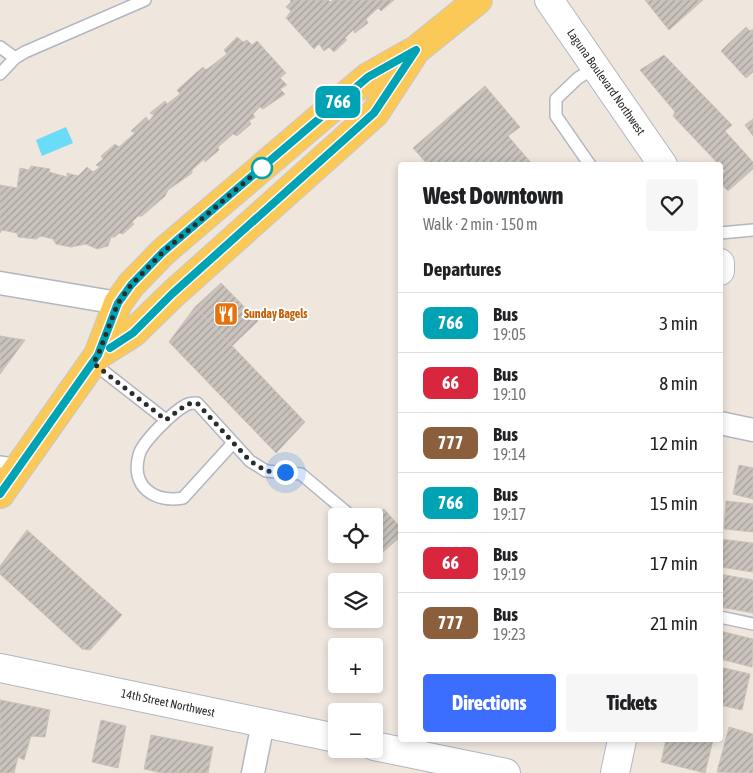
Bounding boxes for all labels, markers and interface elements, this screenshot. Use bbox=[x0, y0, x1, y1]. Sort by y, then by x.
street label: Laguna Boulevard Northwest bbox=[564, 26, 648, 138]
line badge: 766 bbox=[309, 86, 367, 118]
text: 766 bbox=[325, 91, 351, 112]
unlabelled marker bbox=[251, 157, 273, 179]
button: heart bbox=[646, 179, 698, 231]
text: West Downtown bbox=[423, 182, 563, 209]
text: Walk · 2 min · 150 m bbox=[423, 215, 537, 233]
text: Departures bbox=[423, 258, 501, 280]
restaurant icon: Sunday Bagels bbox=[213, 301, 239, 327]
text: Bus bbox=[493, 303, 518, 325]
place label: Sunday Bagels bbox=[244, 307, 308, 321]
text: 766 bbox=[438, 312, 463, 333]
text: 3 min bbox=[659, 312, 698, 334]
text: 19:05 bbox=[493, 325, 526, 343]
text: Bus bbox=[493, 363, 518, 385]
text: 66 bbox=[442, 372, 459, 393]
text: 8 min bbox=[659, 372, 698, 394]
text: 19:10 bbox=[493, 385, 526, 403]
text: Bus bbox=[493, 423, 518, 445]
text: 777 bbox=[438, 432, 463, 453]
text: 12 min bbox=[650, 432, 698, 454]
text: 19:14 bbox=[493, 445, 526, 463]
your location bbox=[273, 460, 298, 485]
text: Bus bbox=[493, 483, 518, 505]
text: 766 bbox=[438, 492, 463, 513]
text: 15 min bbox=[650, 492, 698, 514]
text: 19:17 bbox=[493, 505, 526, 523]
map controls bbox=[328, 508, 383, 758]
button: locate bbox=[328, 508, 383, 563]
text: Bus bbox=[493, 543, 518, 565]
text: 66 bbox=[442, 552, 459, 573]
text: 17 min bbox=[650, 552, 698, 574]
text: 19:19 bbox=[493, 565, 526, 583]
button: layers bbox=[328, 573, 383, 628]
text: Bus bbox=[493, 603, 518, 625]
text: 777 bbox=[438, 612, 463, 633]
text: 21 min bbox=[650, 612, 698, 634]
text: 19:23 bbox=[493, 625, 526, 643]
button: + bbox=[328, 638, 383, 693]
button: Directions bbox=[423, 674, 556, 732]
button: Tickets bbox=[566, 674, 698, 732]
street label: 14th Street Northwest bbox=[120, 686, 217, 720]
button: − bbox=[328, 703, 383, 758]

